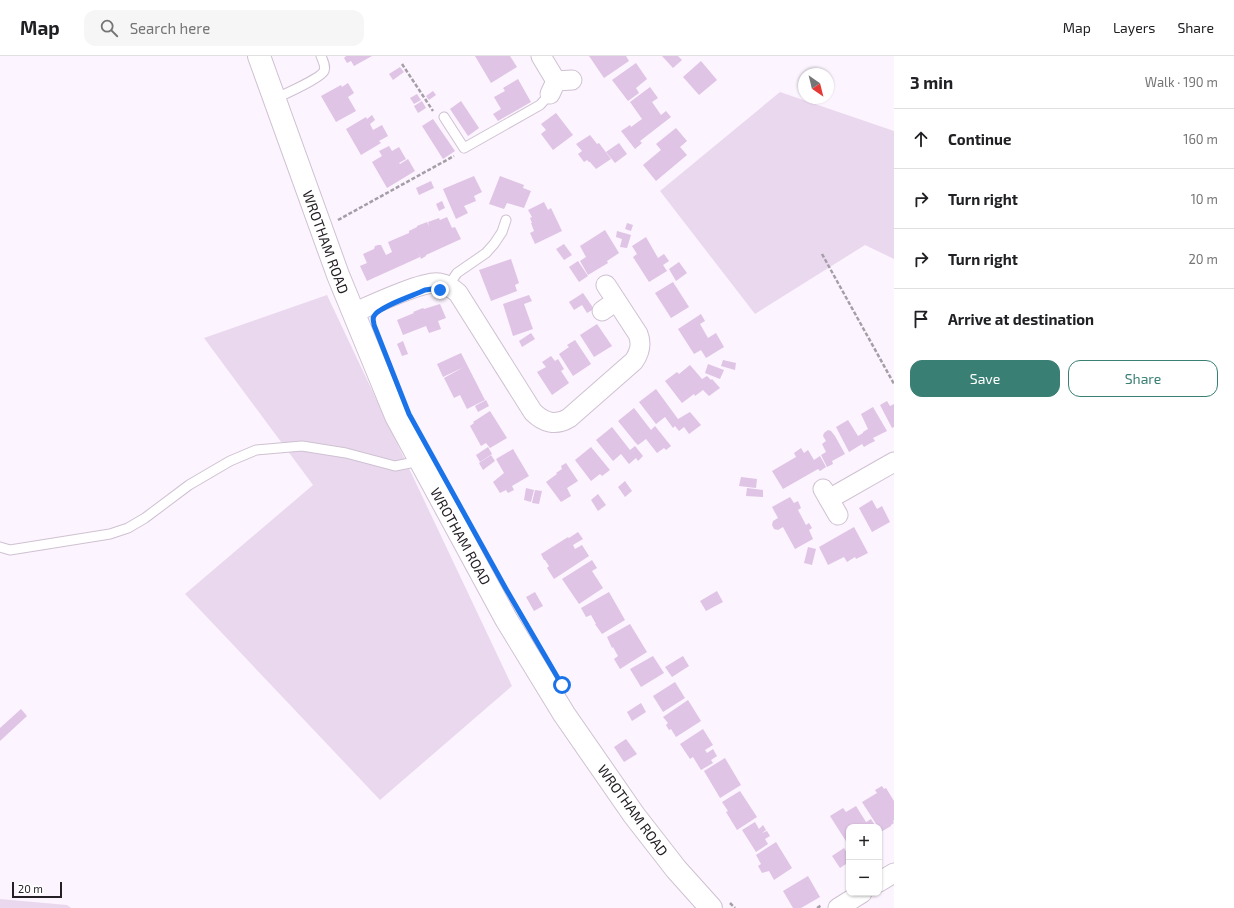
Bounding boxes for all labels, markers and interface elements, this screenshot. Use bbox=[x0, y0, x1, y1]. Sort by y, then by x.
search box bbox=[84, 10, 364, 46]
text: Map bbox=[20, 16, 60, 39]
icon: search bbox=[98, 17, 120, 39]
text: Search here bbox=[130, 19, 210, 37]
text: Map bbox=[1063, 19, 1091, 36]
text: Layers bbox=[1113, 19, 1155, 36]
text: Share bbox=[1177, 19, 1214, 36]
north arrow bbox=[798, 68, 834, 104]
text: 3 min bbox=[910, 72, 953, 92]
text: Walk · 190 m bbox=[1145, 74, 1218, 90]
icon: ahead bbox=[910, 128, 932, 150]
text: Continue bbox=[948, 130, 1011, 148]
text: 160 m bbox=[1183, 131, 1218, 147]
street label: WROTHAM ROAD bbox=[299, 188, 353, 296]
icon: right bbox=[910, 188, 932, 210]
text: Turn right bbox=[948, 190, 1018, 208]
text: 10 m bbox=[1191, 191, 1218, 207]
icon: right bbox=[910, 248, 932, 270]
text: Turn right bbox=[948, 250, 1018, 268]
text: 20 m bbox=[1189, 251, 1218, 267]
route end bbox=[431, 281, 449, 299]
icon: arrive bbox=[910, 308, 932, 330]
text: Arrive at destination bbox=[948, 310, 1094, 328]
button: Save bbox=[910, 360, 1060, 397]
button: Share bbox=[1068, 360, 1218, 397]
street label: WROTHAM ROAD bbox=[427, 484, 495, 588]
route start bbox=[553, 676, 571, 694]
street label: WROTHAM ROAD bbox=[594, 761, 672, 859]
map controls bbox=[846, 824, 882, 896]
button: + bbox=[846, 824, 882, 860]
button: − bbox=[846, 860, 882, 896]
scale bar bbox=[12, 880, 62, 899]
text: 20 m bbox=[18, 882, 43, 895]

